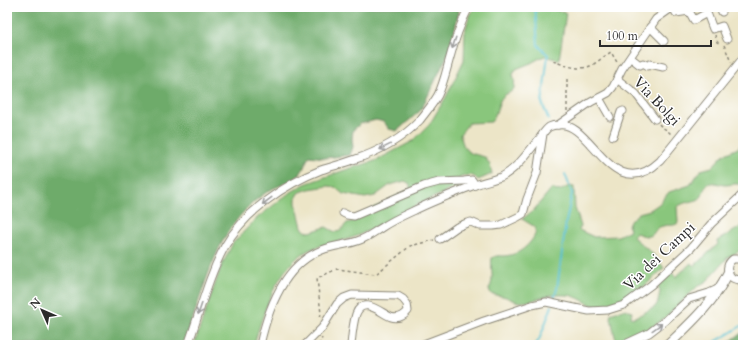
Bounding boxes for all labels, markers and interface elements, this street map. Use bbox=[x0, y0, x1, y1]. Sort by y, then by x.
scale bar bbox=[600, 22, 711, 48]
text: 100 m bbox=[606, 28, 639, 44]
one-way arrow bbox=[450, 37, 458, 49]
street label: Via Bolgi bbox=[629, 72, 685, 130]
one-way arrow bbox=[379, 144, 391, 151]
one-way arrow bbox=[262, 197, 273, 205]
street label: Via dei Campi bbox=[619, 217, 699, 295]
north arrow bbox=[22, 290, 62, 330]
text: N bbox=[27, 294, 44, 312]
one-way arrow bbox=[196, 303, 204, 315]
one-way arrow bbox=[652, 323, 663, 331]

